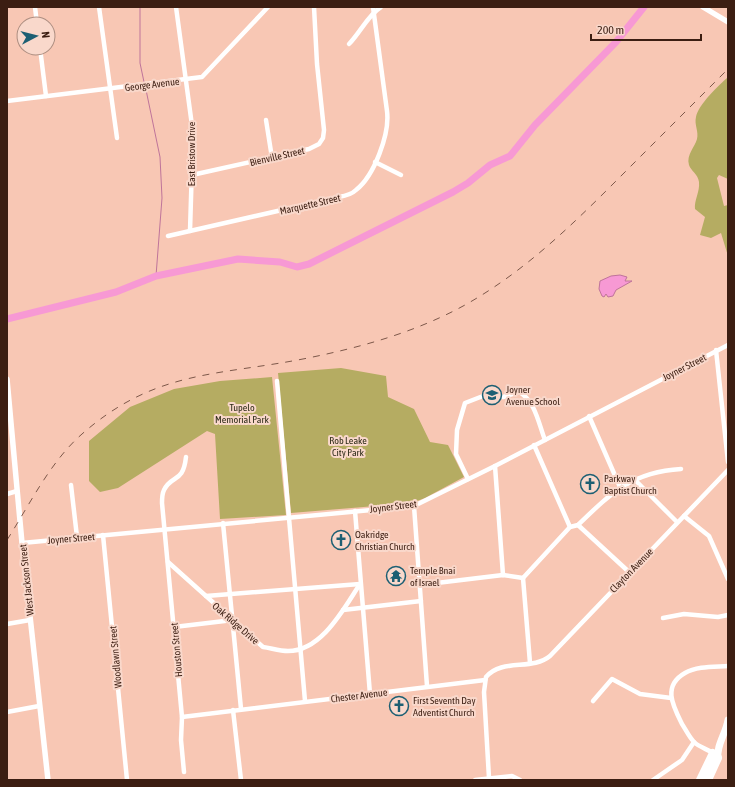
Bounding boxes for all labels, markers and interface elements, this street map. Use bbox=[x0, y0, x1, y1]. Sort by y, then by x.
north arrow bbox=[16, 16, 56, 56]
scale bar bbox=[591, 16, 701, 42]
text: 200 m bbox=[597, 23, 624, 37]
text: N bbox=[40, 31, 52, 39]
street label: George Avenue bbox=[124, 76, 180, 93]
street label: East Bristow Drive bbox=[186, 121, 197, 186]
street label: Bienville Street bbox=[249, 145, 306, 168]
street label: Marquette Street bbox=[279, 192, 342, 217]
street label: Joyner Street bbox=[661, 352, 708, 383]
school or university icon: Joyner Avenue School bbox=[481, 384, 503, 406]
place label: Joyner Avenue School bbox=[506, 384, 560, 407]
park label: Tupelo Memorial Park bbox=[215, 402, 269, 425]
park label: Rob Leake City Park bbox=[329, 435, 367, 458]
church icon: Parkway Baptist Church bbox=[579, 473, 601, 495]
place label: Parkway Baptist Church bbox=[604, 473, 657, 496]
street label: Joyner Street bbox=[369, 498, 417, 515]
church icon: Oakridge Christian Church bbox=[330, 529, 352, 551]
place label: Oakridge Christian Church bbox=[355, 529, 415, 552]
street label: Joyner Street bbox=[47, 531, 95, 546]
street label: West Jackson Street bbox=[17, 544, 36, 616]
street label: Clayton Avenue bbox=[607, 546, 656, 595]
temple icon: Temple Bnai of Israel bbox=[385, 565, 407, 587]
place label: Temple Bnai of Israel bbox=[410, 565, 455, 588]
street label: Oak Ridge Drive bbox=[210, 600, 261, 647]
street label: Houston Street bbox=[169, 622, 184, 678]
street label: Woodlawn Street bbox=[107, 625, 124, 689]
street label: Chester Avenue bbox=[330, 687, 388, 704]
church icon: First Seventh Day Adventist Church bbox=[388, 695, 410, 717]
place label: First Seventh Day Adventist Church bbox=[413, 695, 476, 718]

